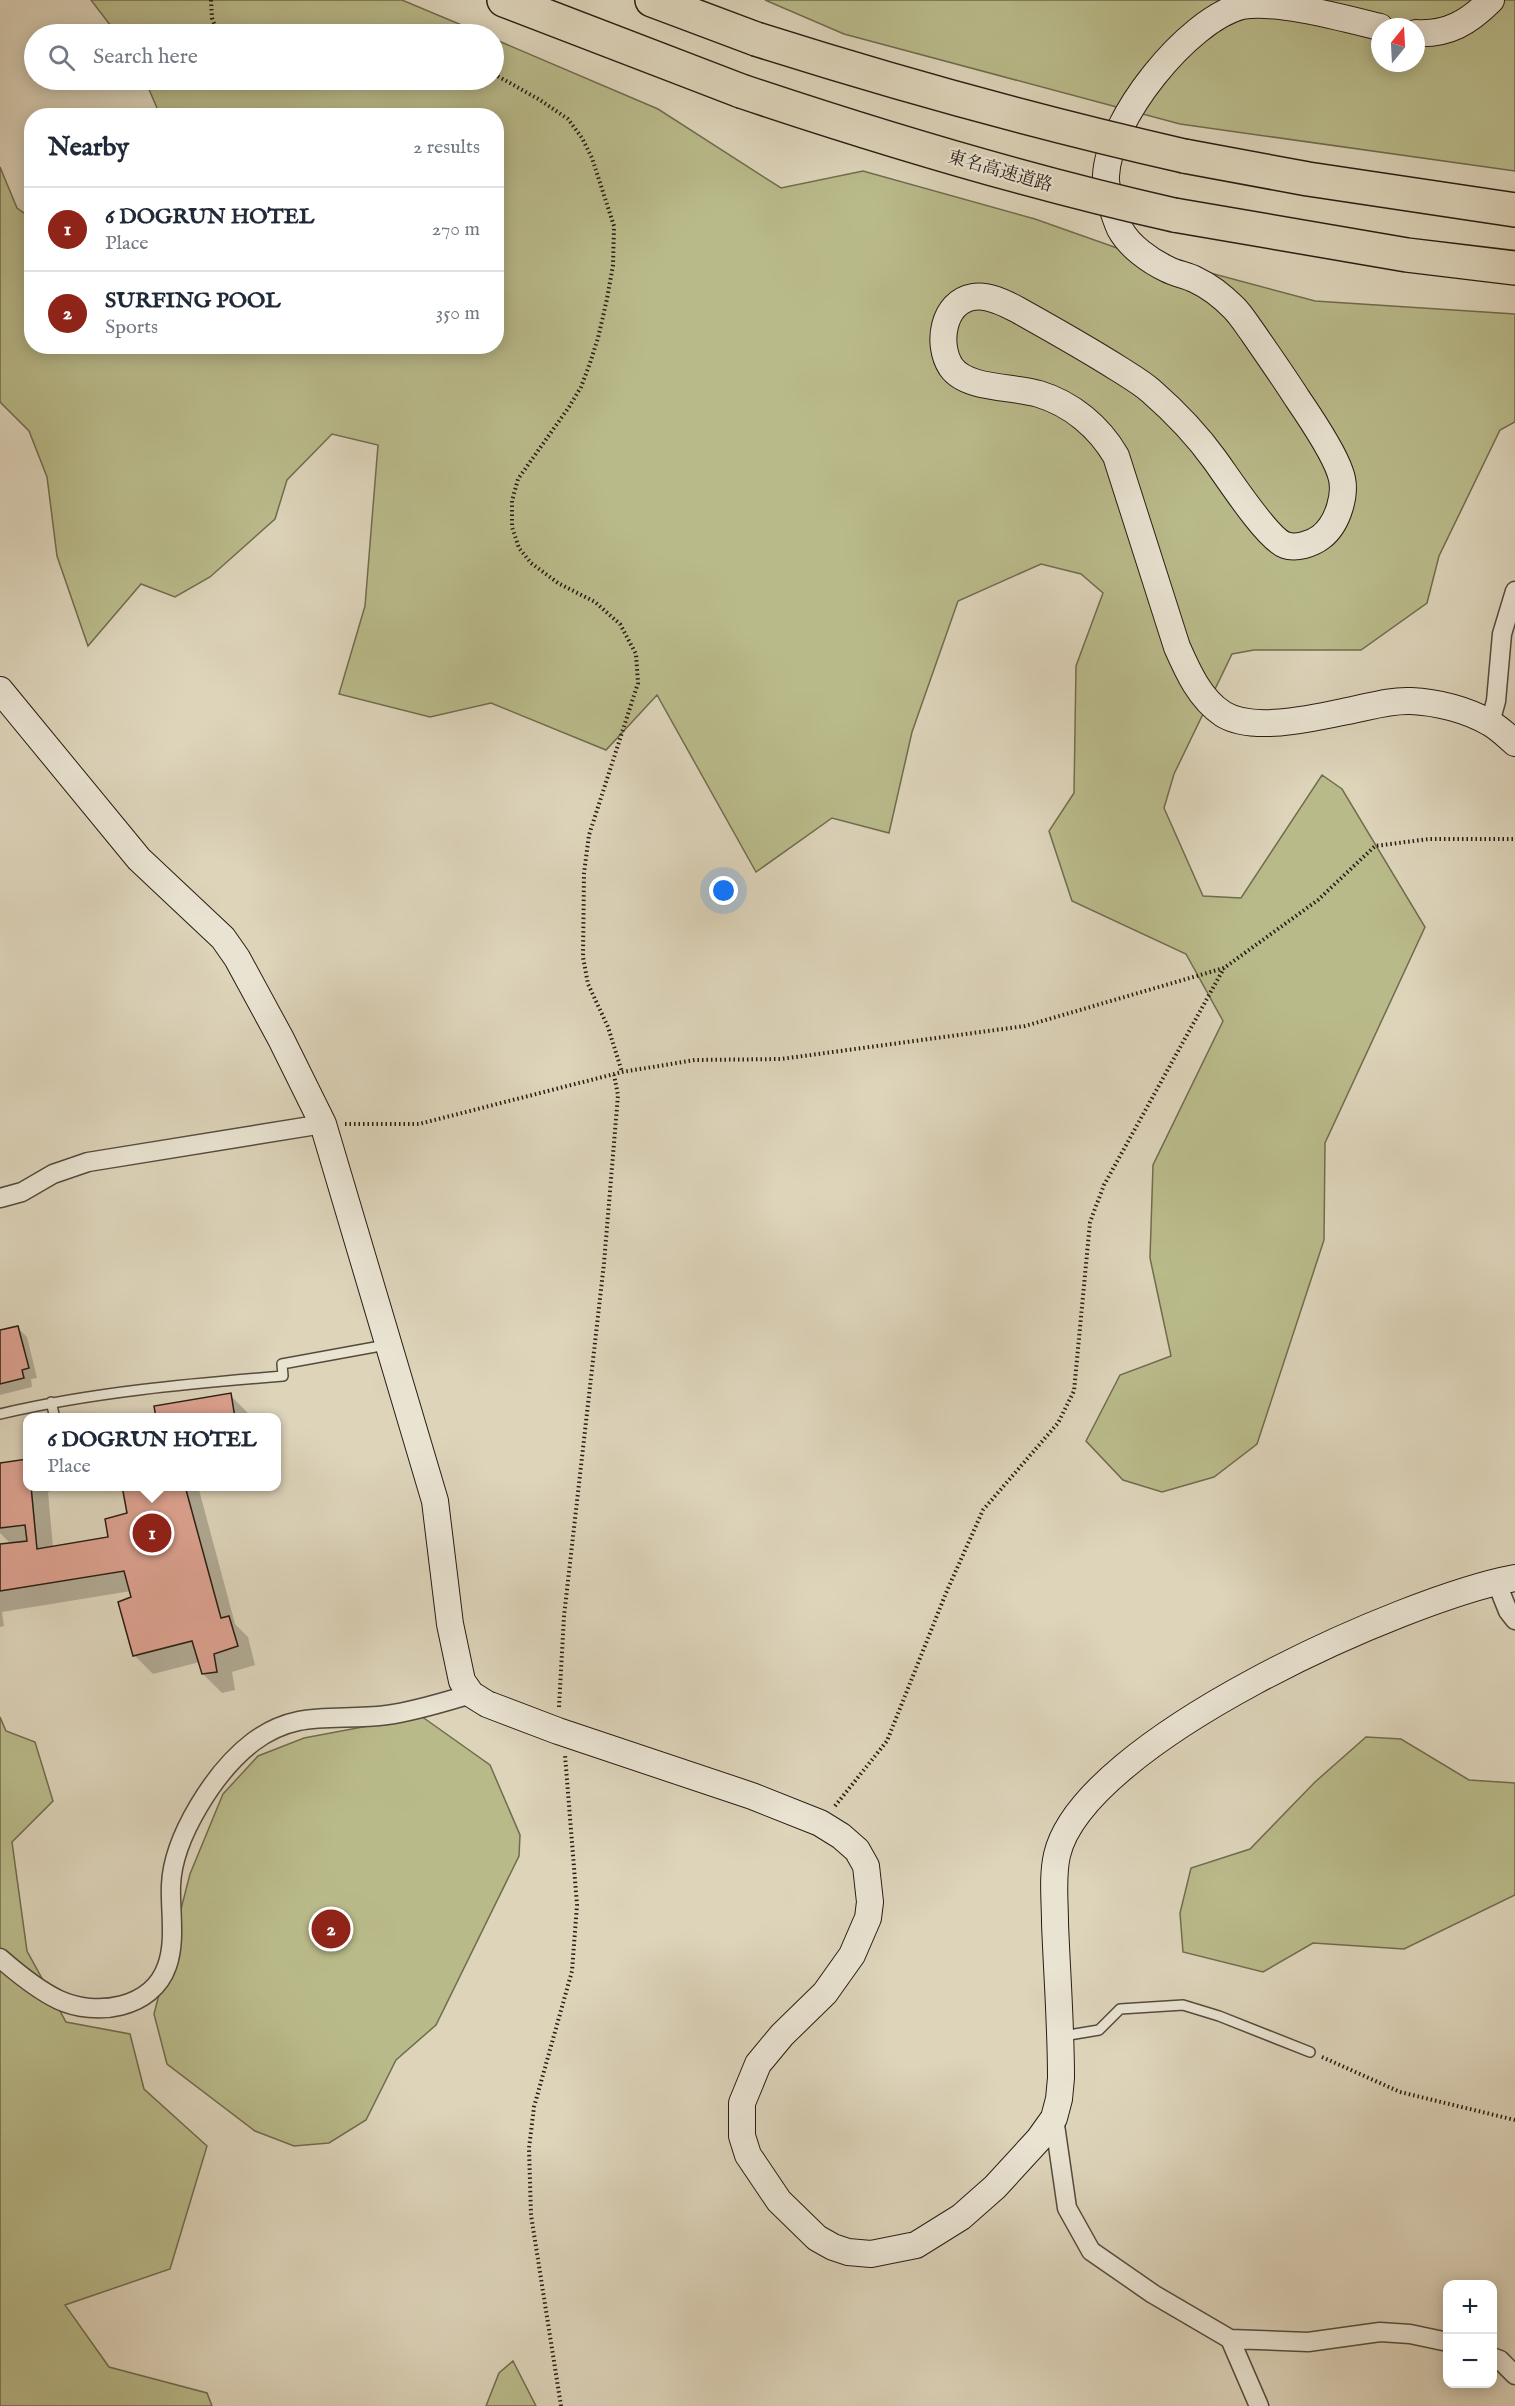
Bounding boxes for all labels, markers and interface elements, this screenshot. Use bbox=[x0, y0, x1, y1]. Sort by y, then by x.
north arrow bbox=[1371, 18, 1425, 72]
search box bbox=[24, 24, 504, 90]
icon: search bbox=[45, 41, 78, 74]
text: Search here bbox=[93, 43, 198, 71]
text: Nearby bbox=[48, 131, 129, 164]
text: 2 results bbox=[413, 135, 480, 160]
street label: 東名高速道路 bbox=[945, 146, 1055, 198]
text: 6 DOGRUN HOTEL bbox=[105, 203, 314, 231]
text: 1 bbox=[64, 217, 71, 242]
text: 270 m bbox=[432, 217, 480, 242]
text: Place bbox=[105, 231, 148, 256]
text: SURFING POOL bbox=[105, 287, 281, 315]
text: 2 bbox=[63, 301, 72, 326]
text: 350 m bbox=[436, 301, 480, 326]
text: Sports bbox=[105, 315, 158, 340]
your location bbox=[709, 876, 738, 905]
popup bbox=[23, 1413, 281, 1491]
text: 6 DOGRUN HOTEL bbox=[47, 1426, 257, 1454]
text: Place bbox=[47, 1454, 91, 1479]
pin: 1 bbox=[132, 1510, 172, 1556]
pin: 2 bbox=[312, 1906, 350, 1952]
map controls bbox=[1443, 2280, 1497, 2388]
button: + bbox=[1443, 2280, 1497, 2334]
button: − bbox=[1443, 2334, 1497, 2388]

